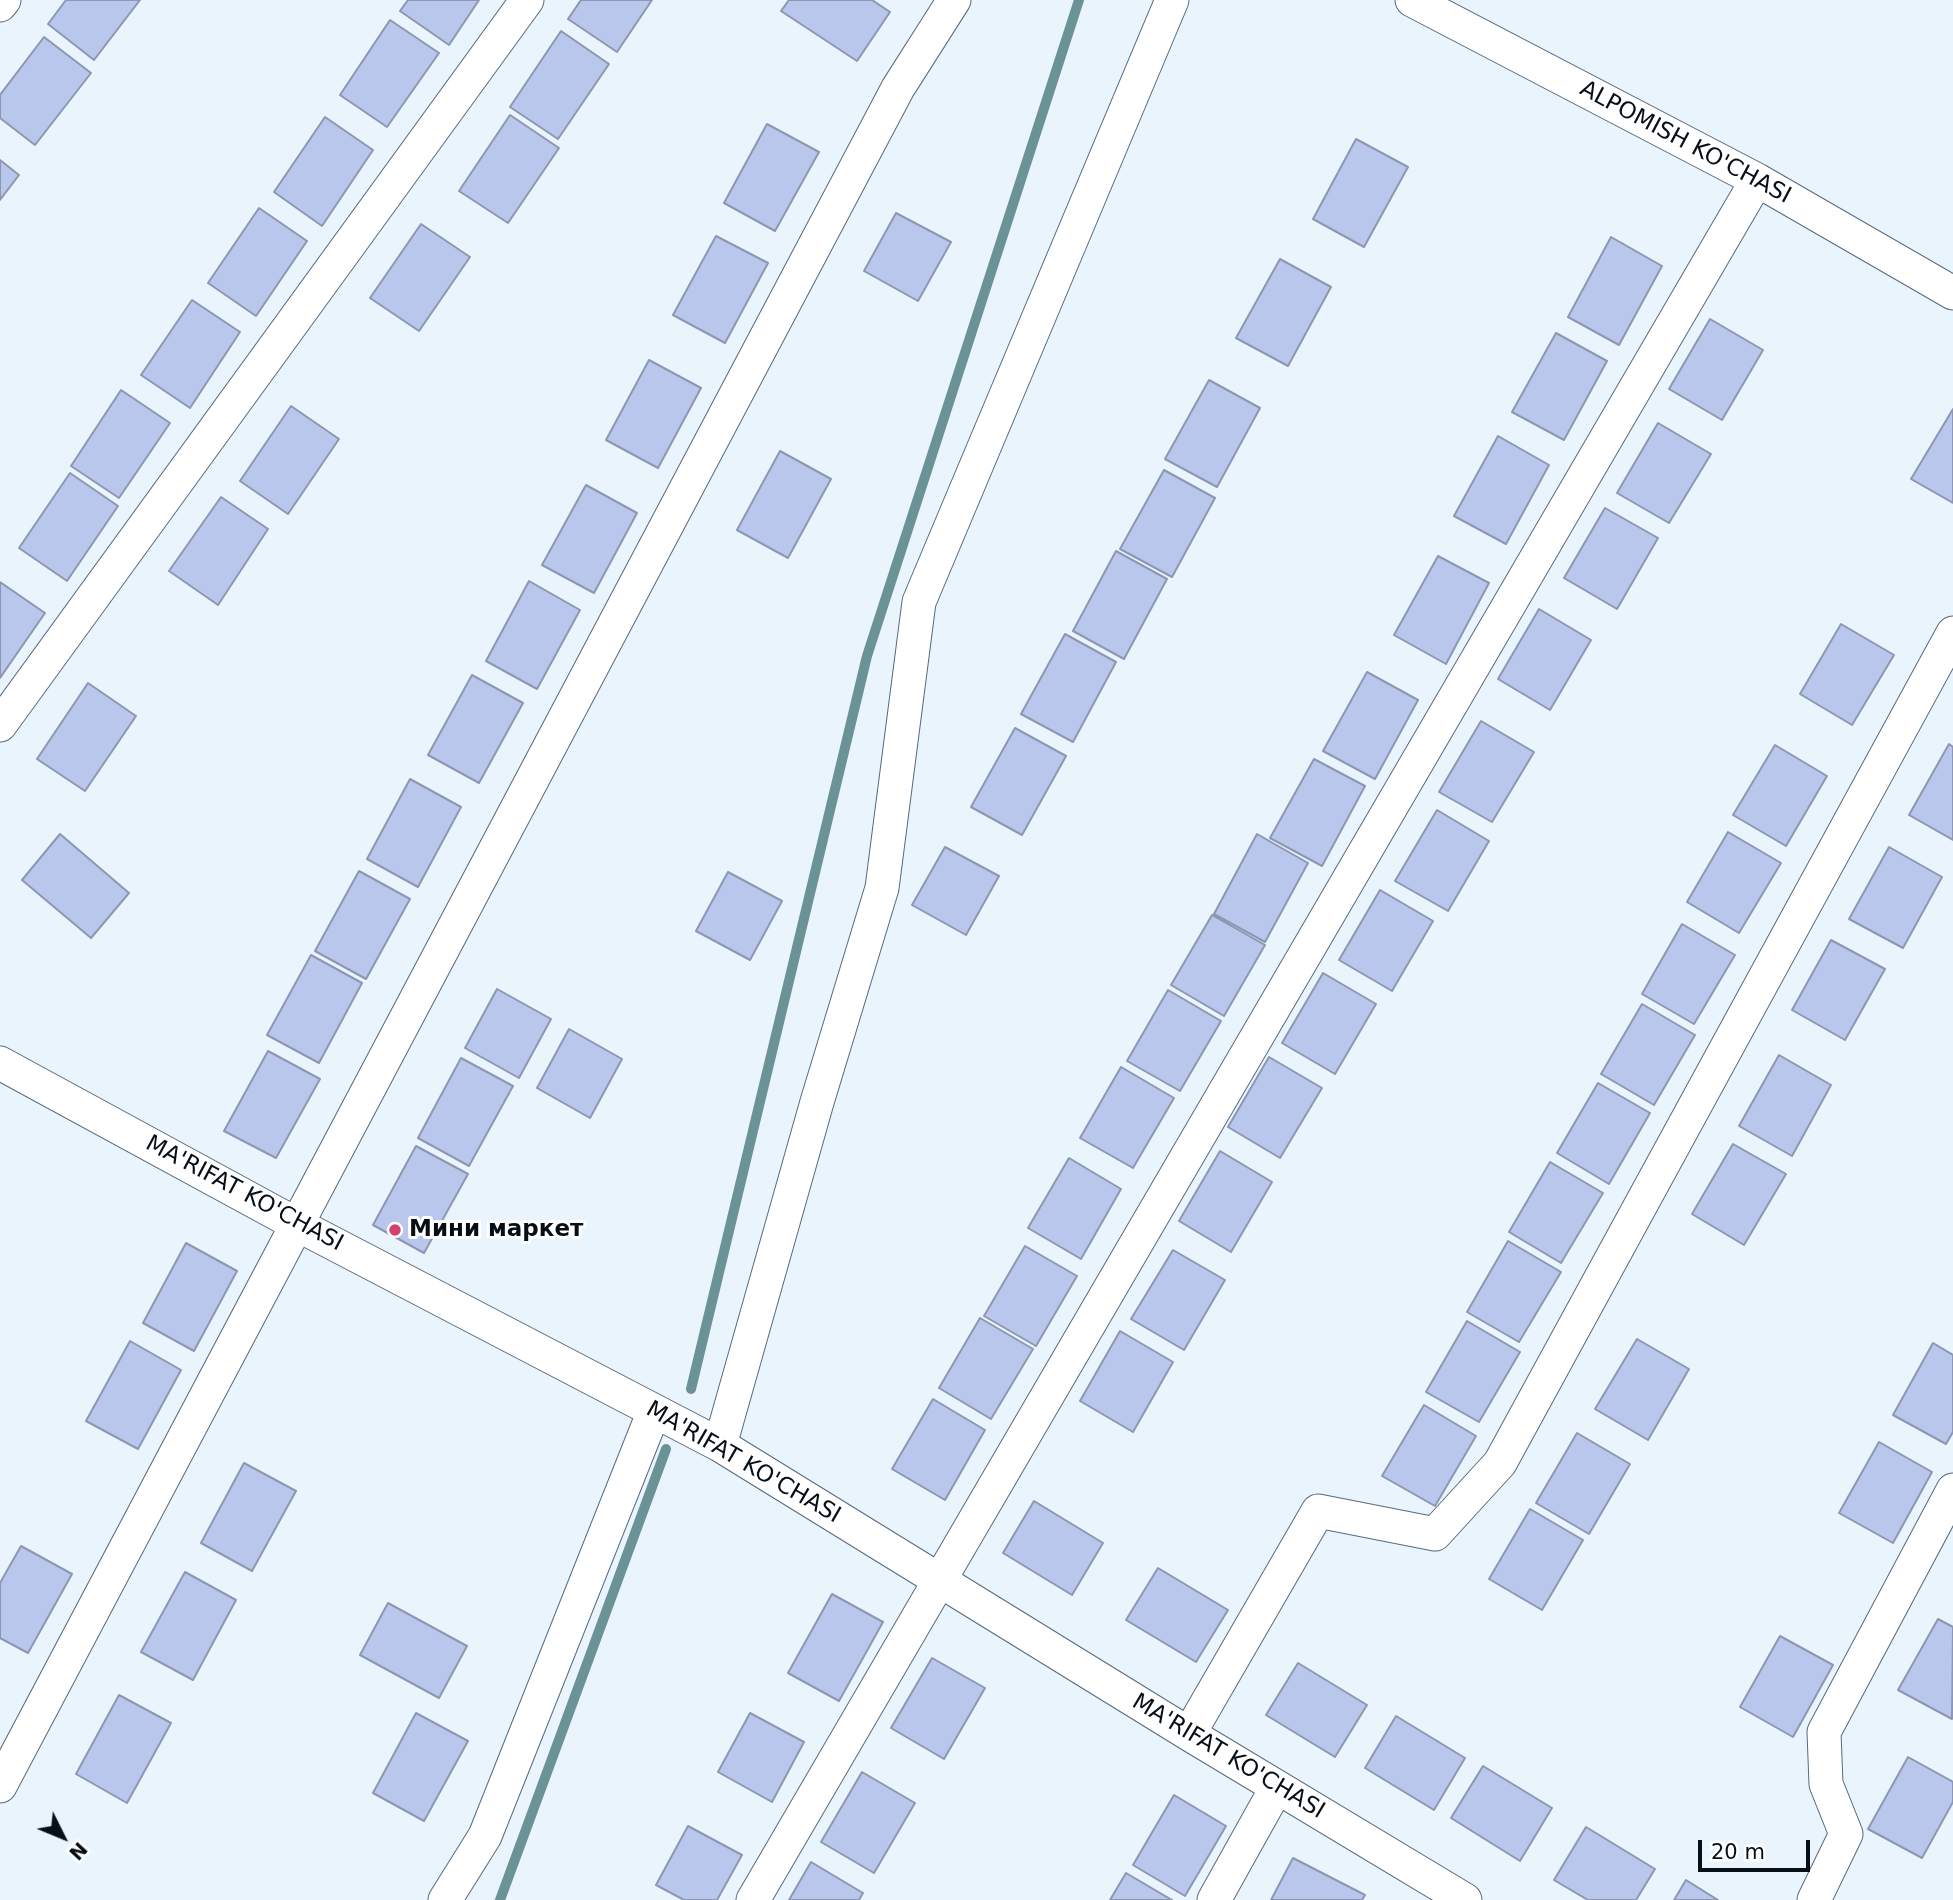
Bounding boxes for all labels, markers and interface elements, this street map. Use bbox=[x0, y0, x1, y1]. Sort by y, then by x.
street label: ALPOMISH KO'CHASI bbox=[1575, 76, 1795, 210]
street label: MA'RIFAT KO'CHASI bbox=[140, 1130, 348, 1258]
place label: Мини маркет bbox=[409, 1216, 583, 1244]
marker: Мини маркет bbox=[387, 1222, 403, 1238]
street label: MA'RIFAT KO'CHASI bbox=[641, 1396, 845, 1530]
street label: MA'RIFAT KO'CHASI bbox=[1127, 1689, 1329, 1825]
north arrow bbox=[28, 1802, 98, 1872]
scale bar bbox=[1701, 1826, 1813, 1870]
text: N bbox=[65, 1838, 92, 1865]
text: 20 m bbox=[1711, 1840, 1765, 1864]

